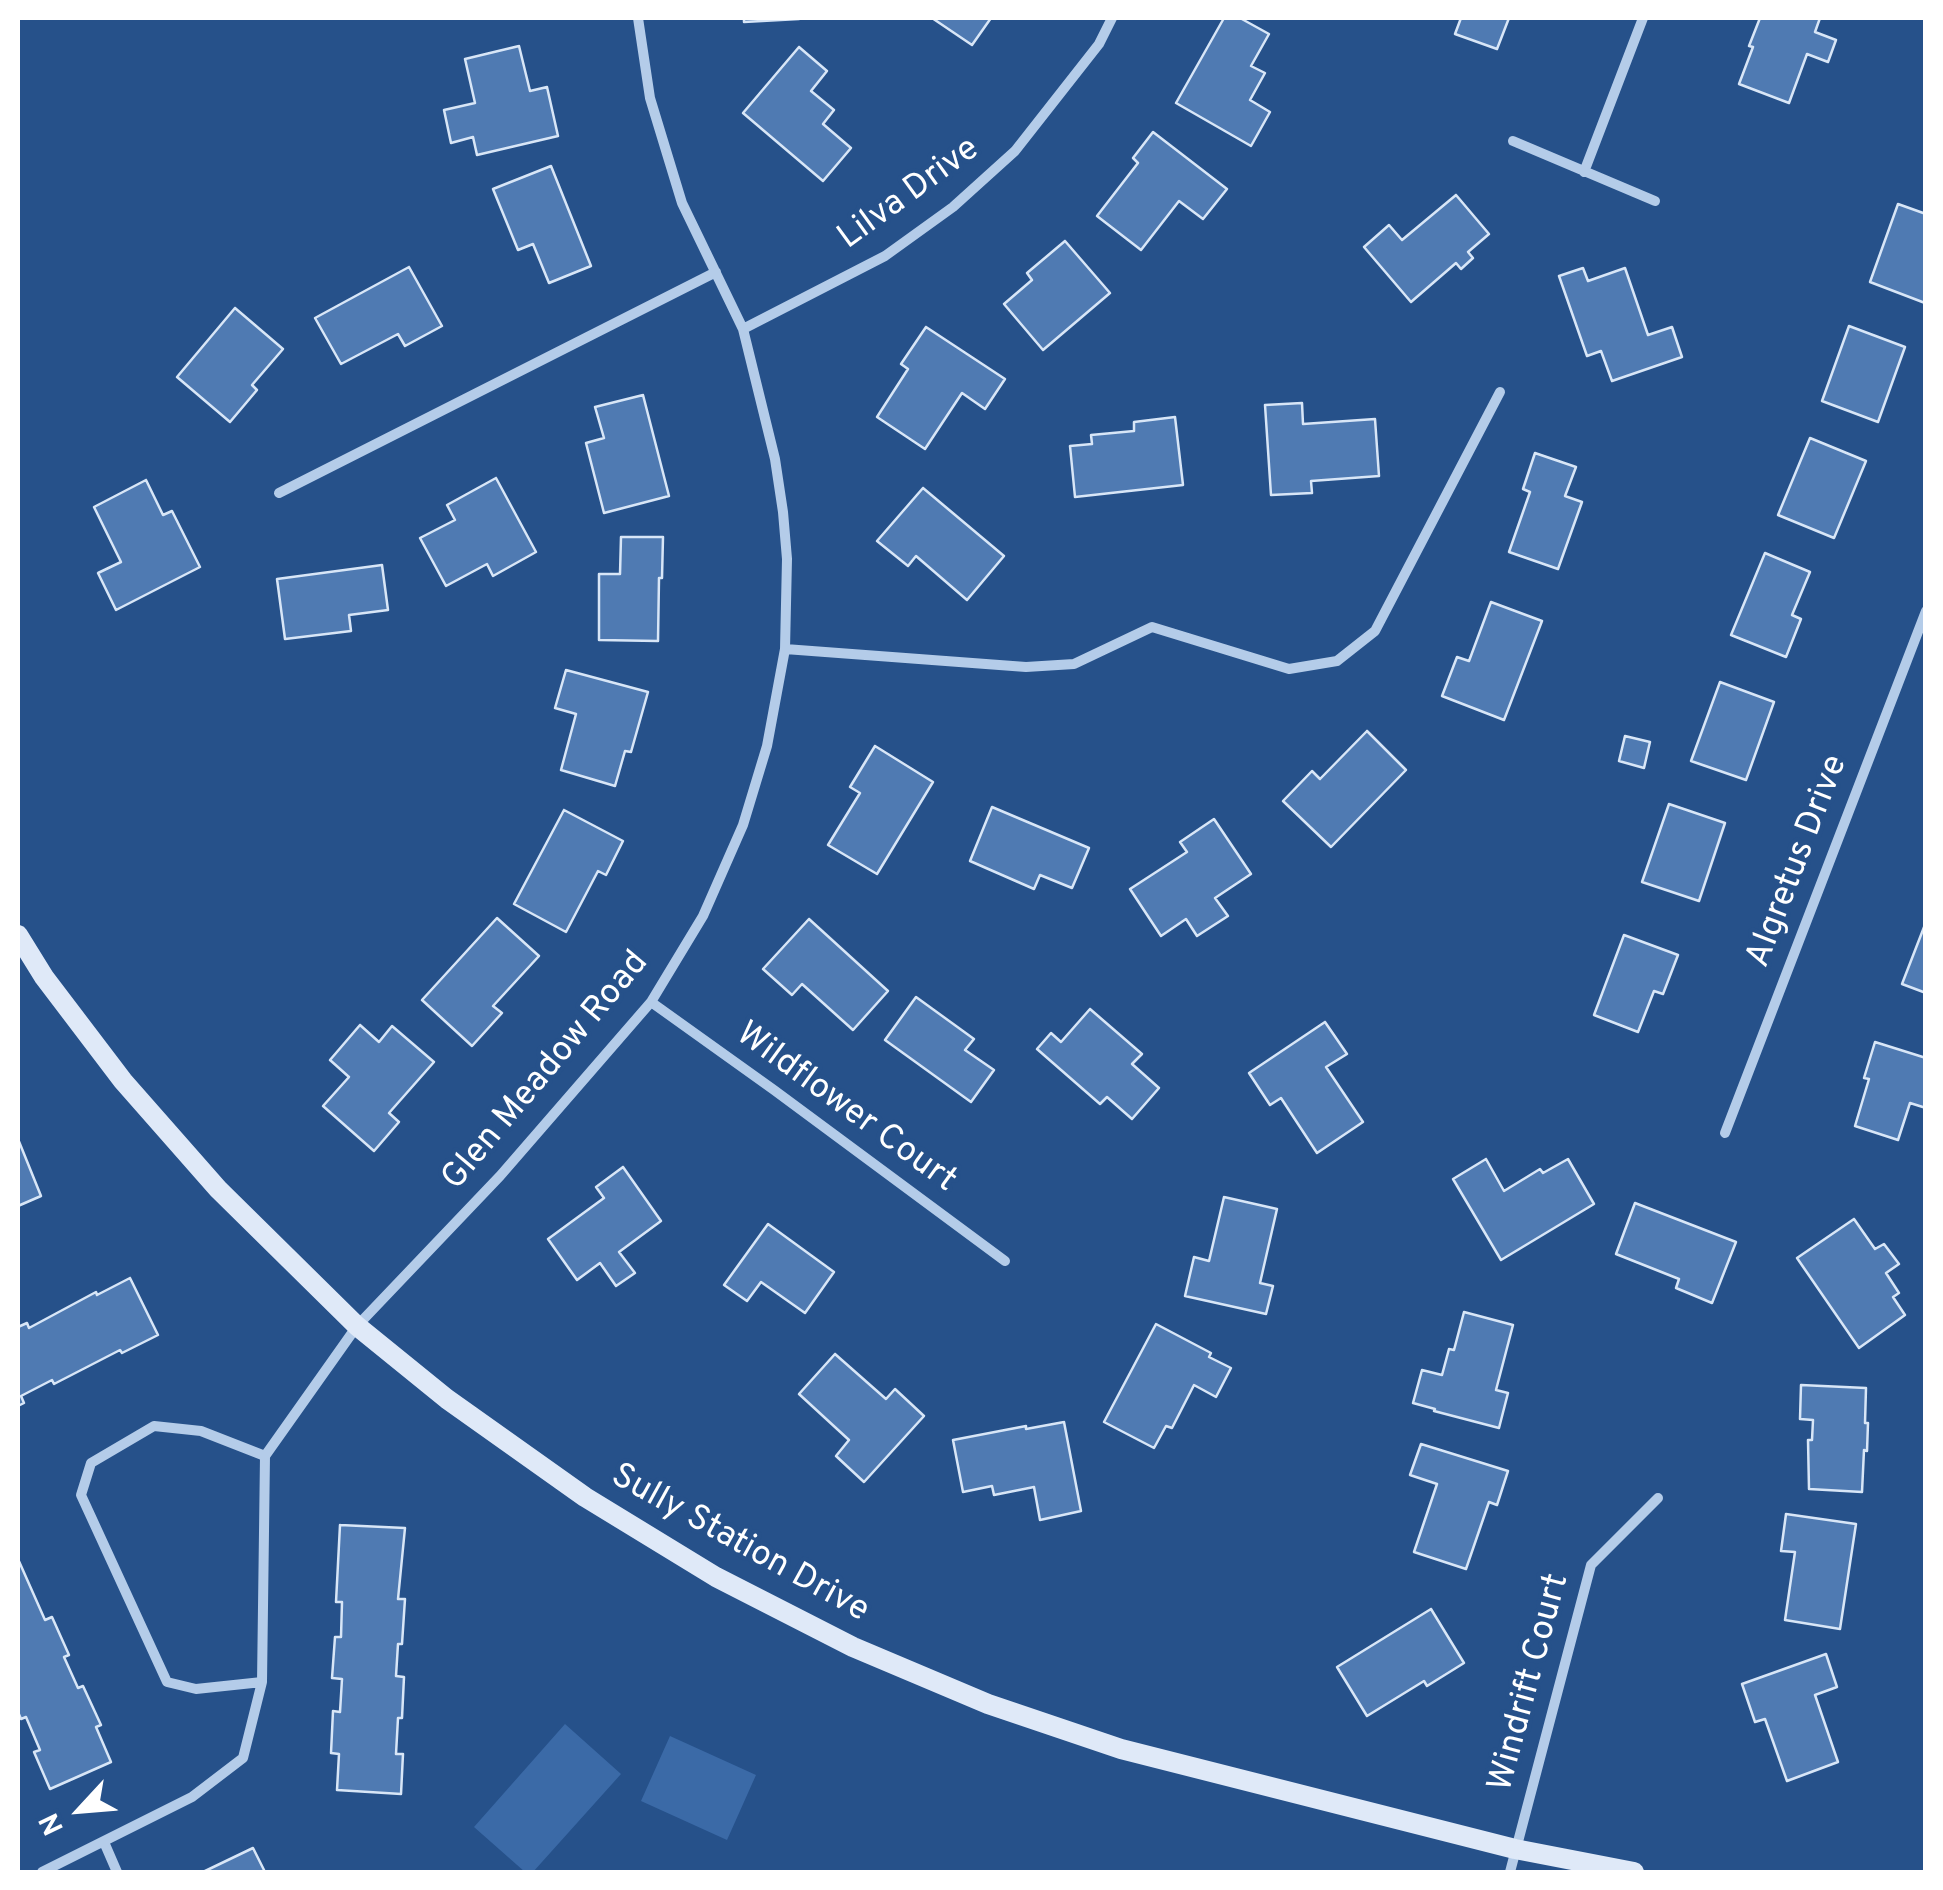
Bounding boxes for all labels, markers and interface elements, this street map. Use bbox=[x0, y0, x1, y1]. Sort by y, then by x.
street label: Lilva Drive bbox=[831, 130, 989, 260]
street label: Algretus Drive bbox=[1739, 750, 1859, 974]
street label: Glen Meadow Road bbox=[435, 944, 659, 1200]
street label: Wildflower Court bbox=[726, 1015, 964, 1203]
street label: Sully Station Drive bbox=[603, 1457, 875, 1633]
street label: Windrift Court bbox=[1482, 1570, 1580, 1796]
north arrow bbox=[30, 1760, 130, 1860]
text: N bbox=[32, 1806, 74, 1840]

